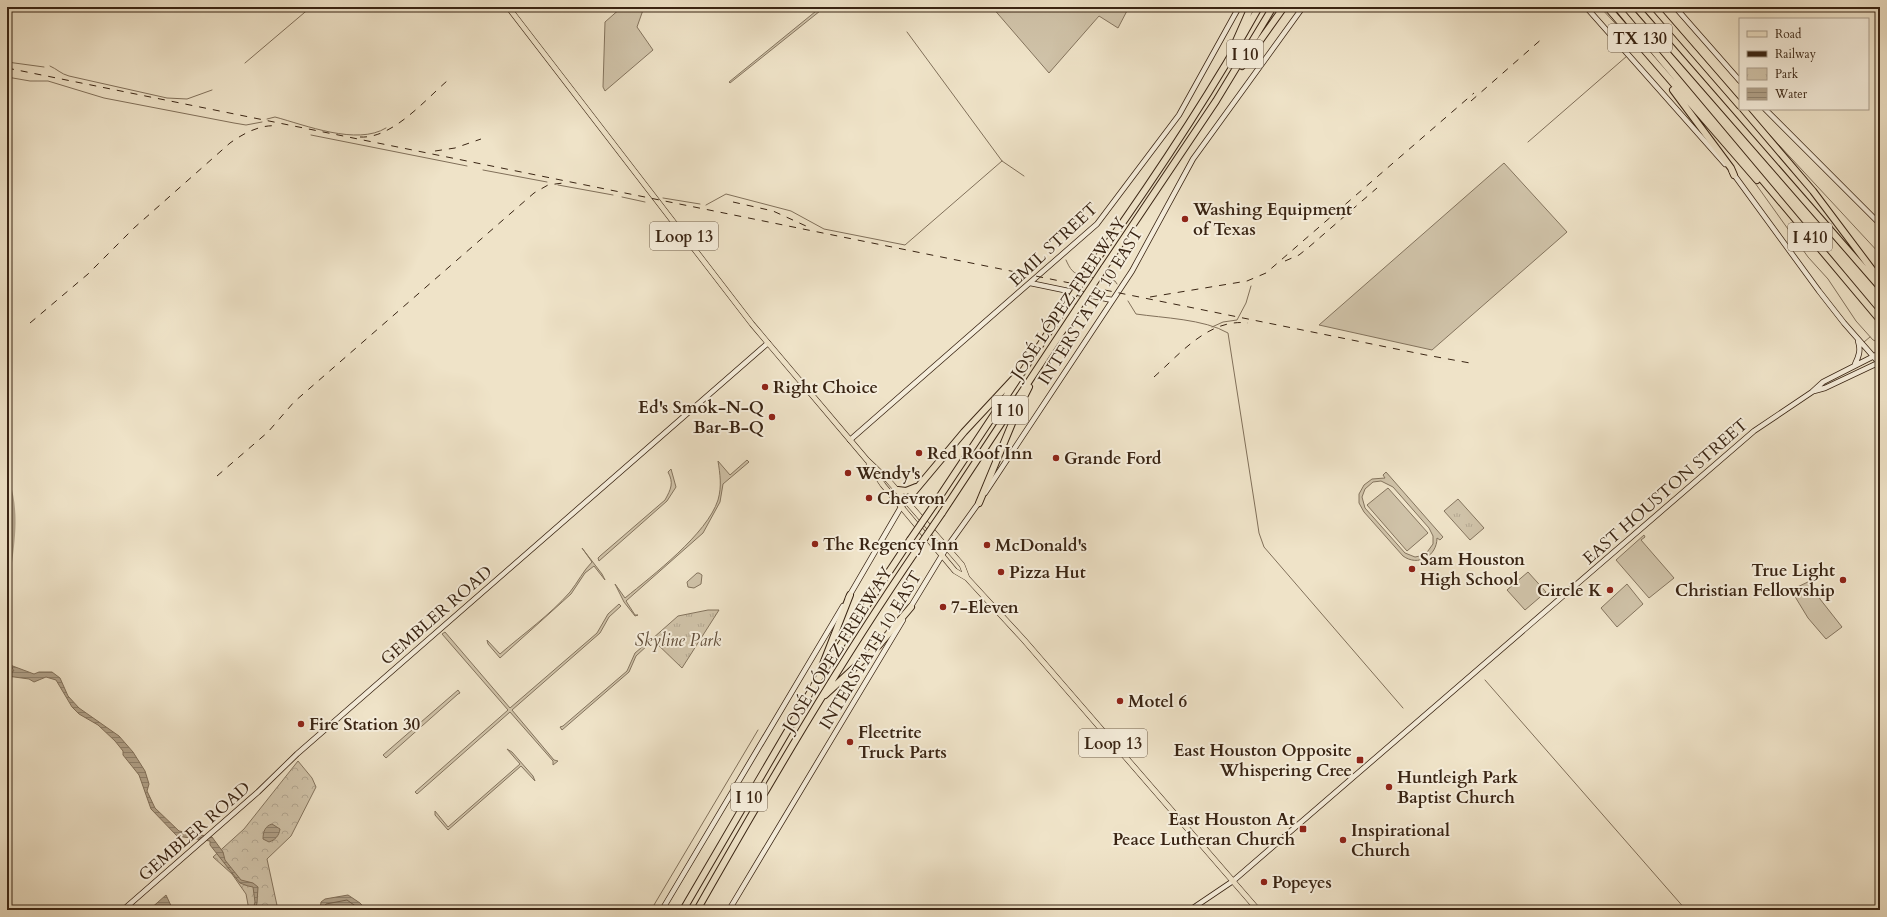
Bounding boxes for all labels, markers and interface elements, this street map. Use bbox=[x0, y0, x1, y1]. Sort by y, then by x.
legend bbox=[1739, 18, 1869, 110]
road number: TX 130 bbox=[1608, 24, 1672, 52]
text: Road bbox=[1775, 26, 1802, 42]
road number: I 10 bbox=[1227, 40, 1263, 68]
text: Railway bbox=[1775, 46, 1817, 62]
text: Park bbox=[1775, 66, 1799, 82]
text: Water bbox=[1774, 86, 1808, 102]
street label: EMIL STREET bbox=[1004, 197, 1103, 291]
place label: Washing Equipment of Texas bbox=[1192, 198, 1352, 241]
street label: JOSÉ LÓPEZ FREEWAY bbox=[1003, 212, 1131, 386]
marker: Washing Equipment of Texas bbox=[1180, 214, 1190, 224]
road number: Loop 13 bbox=[650, 222, 718, 250]
street label: INTERSTATE 10 EAST bbox=[1033, 223, 1148, 389]
road number: I 410 bbox=[1788, 223, 1832, 251]
place label: Right Choice bbox=[773, 376, 878, 399]
marker: Right Choice bbox=[760, 382, 770, 392]
place label: Ed's Smok-N-Q Bar-B-Q bbox=[638, 396, 764, 439]
road number: I 10 bbox=[992, 396, 1028, 424]
marker: Ed's Smok-N-Q Bar-B-Q bbox=[767, 412, 777, 422]
street label: EAST HOUSTON STREET bbox=[1578, 413, 1753, 570]
place label: Red Roof Inn bbox=[927, 442, 1033, 465]
place label: Grande Ford bbox=[1064, 447, 1162, 470]
marker: Red Roof Inn bbox=[914, 448, 924, 458]
marker: Grande Ford bbox=[1051, 453, 1061, 463]
place label: Wendy's bbox=[855, 462, 920, 485]
marker: Wendy's bbox=[843, 468, 853, 478]
place label: Chevron bbox=[877, 487, 945, 510]
marker: Chevron bbox=[864, 493, 874, 503]
place label: The Regency Inn bbox=[823, 533, 959, 556]
place label: McDonald's bbox=[995, 534, 1087, 557]
marker: The Regency Inn bbox=[810, 539, 820, 549]
marker: McDonald's bbox=[982, 540, 992, 550]
place label: Sam Houston High School bbox=[1420, 548, 1525, 591]
place label: True Light Christian Fellowship bbox=[1675, 559, 1835, 602]
street label: GEMBLER ROAD bbox=[376, 560, 497, 670]
street label: JOSÉ LÓPEZ FREEWAY bbox=[775, 561, 898, 739]
place label: Pizza Hut bbox=[1009, 561, 1086, 584]
marker: Sam Houston High School bbox=[1407, 564, 1417, 574]
street label: INTERSTATE 10 EAST bbox=[814, 567, 927, 734]
marker: Pizza Hut bbox=[996, 567, 1006, 577]
marker: True Light Christian Fellowship bbox=[1838, 575, 1848, 585]
place label: Circle K bbox=[1537, 579, 1602, 602]
marker: Circle K bbox=[1605, 585, 1615, 595]
place label: 7-Eleven bbox=[951, 596, 1019, 619]
marker: 7-Eleven bbox=[938, 602, 948, 612]
park label: Skyline Park bbox=[635, 629, 722, 652]
place label: Motel 6 bbox=[1128, 690, 1187, 713]
marker: Motel 6 bbox=[1115, 696, 1125, 706]
place label: Fire Station 30 bbox=[309, 713, 421, 736]
marker: Fire Station 30 bbox=[296, 719, 306, 729]
place label: Fleetrite Truck Parts bbox=[858, 721, 947, 764]
road number: Loop 13 bbox=[1079, 729, 1147, 757]
marker: Fleetrite Truck Parts bbox=[845, 737, 855, 747]
place label: East Houston Opposite Whispering Cree bbox=[1173, 739, 1352, 782]
marker: East Houston Opposite Whispering Cree bbox=[1355, 755, 1365, 765]
place label: Huntleigh Park Baptist Church bbox=[1397, 766, 1519, 809]
street label: GEMBLER ROAD bbox=[134, 776, 255, 886]
marker: Huntleigh Park Baptist Church bbox=[1384, 782, 1394, 792]
road number: I 10 bbox=[731, 783, 767, 811]
place label: East Houston At Peace Lutheran Church bbox=[1112, 808, 1295, 851]
place label: Inspirational Church bbox=[1351, 819, 1450, 862]
marker: East Houston At Peace Lutheran Church bbox=[1298, 824, 1308, 834]
marker: Inspirational Church bbox=[1338, 835, 1348, 845]
place label: Popeyes bbox=[1272, 871, 1332, 894]
marker: Popeyes bbox=[1259, 877, 1269, 887]

